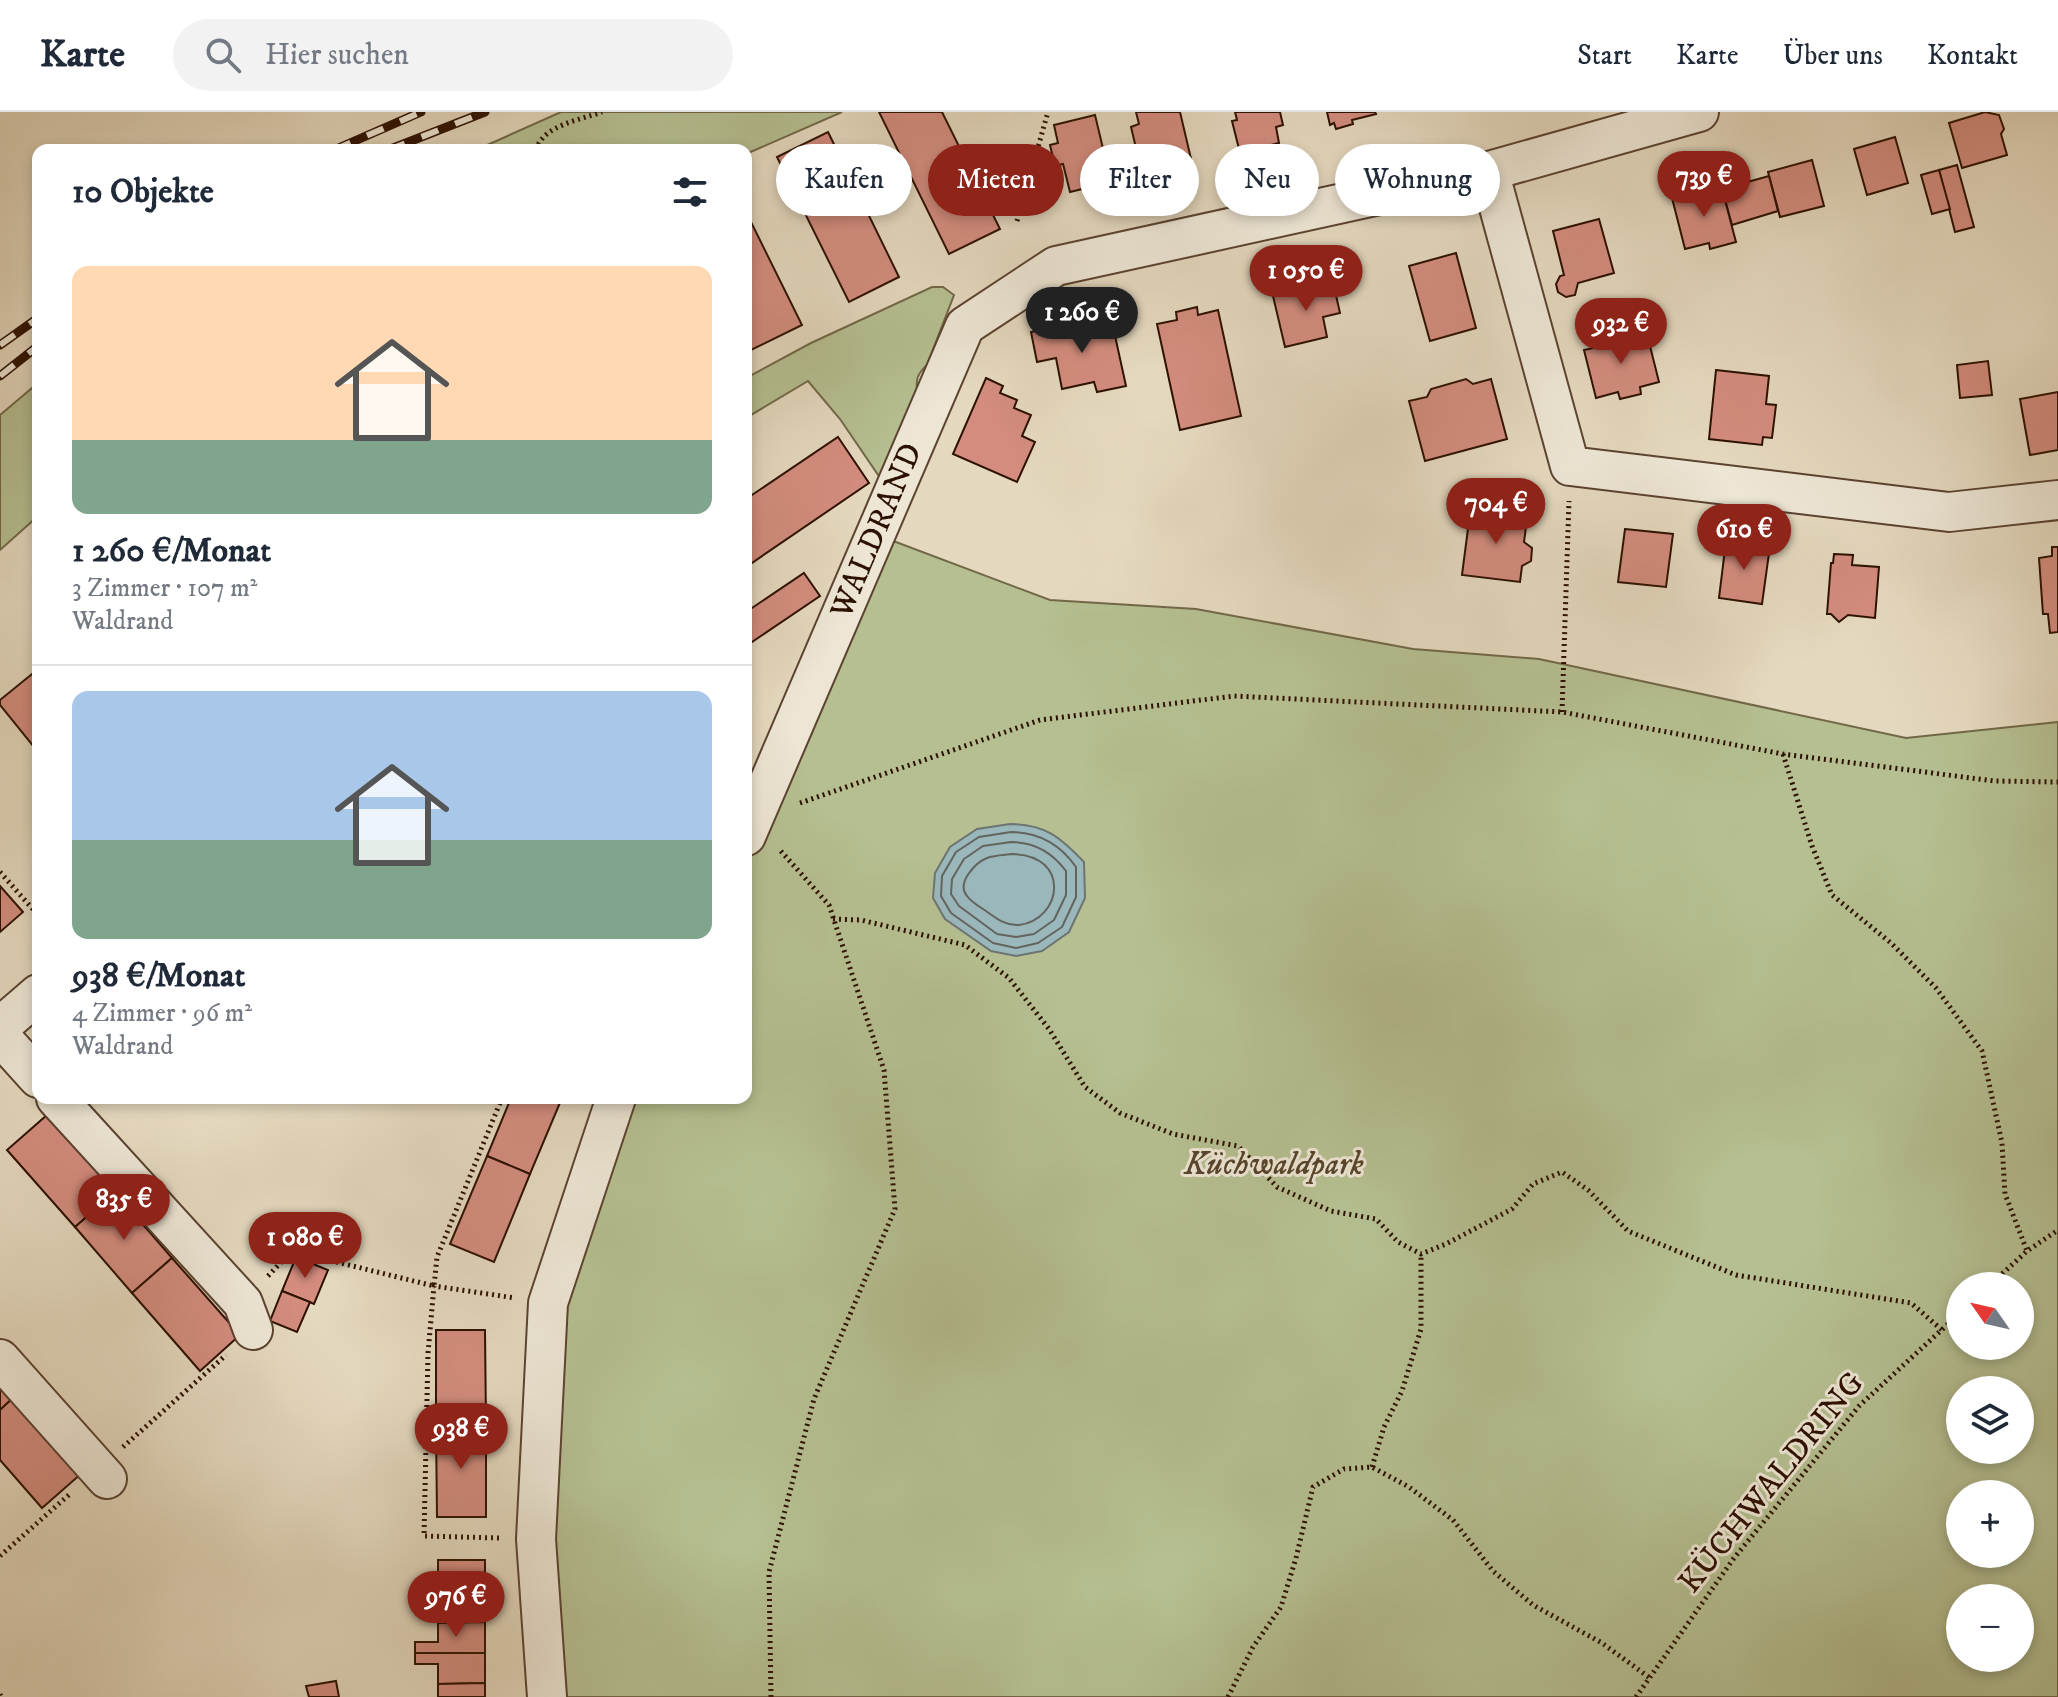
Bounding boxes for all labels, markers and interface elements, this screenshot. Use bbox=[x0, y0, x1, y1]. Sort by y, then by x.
search box bbox=[173, 19, 733, 91]
text: Karte bbox=[40, 31, 125, 79]
icon: search bbox=[201, 33, 245, 77]
text: Hier suchen bbox=[265, 37, 409, 74]
text: Start bbox=[1577, 38, 1632, 73]
text: Karte bbox=[1676, 38, 1739, 73]
text: Über uns bbox=[1783, 38, 1883, 73]
text: Kontakt bbox=[1927, 38, 2018, 73]
chip: Kaufen bbox=[776, 144, 912, 216]
chip: Mieten bbox=[928, 144, 1064, 216]
chip: Filter bbox=[1080, 144, 1199, 216]
chip: Neu bbox=[1215, 144, 1319, 216]
chip: Wohnung bbox=[1335, 144, 1500, 216]
pin: 739 € bbox=[1648, 151, 1760, 219]
text: 739 € bbox=[1675, 160, 1733, 193]
icon: filters bbox=[668, 170, 712, 214]
text: 10 Objekte bbox=[72, 171, 214, 213]
pin: 1 050 € bbox=[1232, 245, 1380, 313]
text: 1 050 € bbox=[1268, 254, 1344, 287]
pin: 1 260 € bbox=[1008, 287, 1156, 355]
text: 1 260 € bbox=[1044, 296, 1120, 329]
pin: 932 € bbox=[1565, 298, 1677, 366]
text: 932 € bbox=[1593, 307, 1649, 340]
icon: home bbox=[320, 318, 464, 462]
street label: WALDRAND bbox=[822, 437, 932, 626]
pin: 704 € bbox=[1440, 478, 1552, 546]
text: 704 € bbox=[1464, 487, 1528, 520]
pin: 610 € bbox=[1688, 504, 1800, 572]
text: 610 € bbox=[1715, 513, 1773, 546]
text: 1 260 €/Monat bbox=[72, 530, 271, 572]
text: 3 Zimmer · 107 m² bbox=[72, 572, 257, 605]
text: Waldrand bbox=[72, 605, 173, 638]
icon: home bbox=[320, 743, 464, 887]
text: 938 €/Monat bbox=[72, 955, 245, 997]
text: 4 Zimmer · 96 m² bbox=[72, 997, 252, 1030]
text: Waldrand bbox=[72, 1030, 173, 1063]
park label: Küchwaldpark bbox=[1183, 1145, 1364, 1185]
pin: 835 € bbox=[68, 1174, 180, 1242]
text: 835 € bbox=[96, 1183, 152, 1216]
pin: 1 080 € bbox=[231, 1212, 379, 1280]
text: 1 080 € bbox=[267, 1221, 343, 1254]
north arrow bbox=[1946, 1272, 2034, 1360]
map controls bbox=[1946, 1272, 2034, 1672]
street label: KÜCHWALDRING bbox=[1671, 1364, 1873, 1602]
button: layers bbox=[1946, 1376, 2034, 1464]
pin: 938 € bbox=[405, 1403, 517, 1471]
text: 938 € bbox=[433, 1412, 489, 1445]
button: + bbox=[1946, 1480, 2034, 1568]
pin: 976 € bbox=[400, 1571, 512, 1639]
text: 976 € bbox=[426, 1580, 486, 1613]
button: − bbox=[1946, 1584, 2034, 1672]

